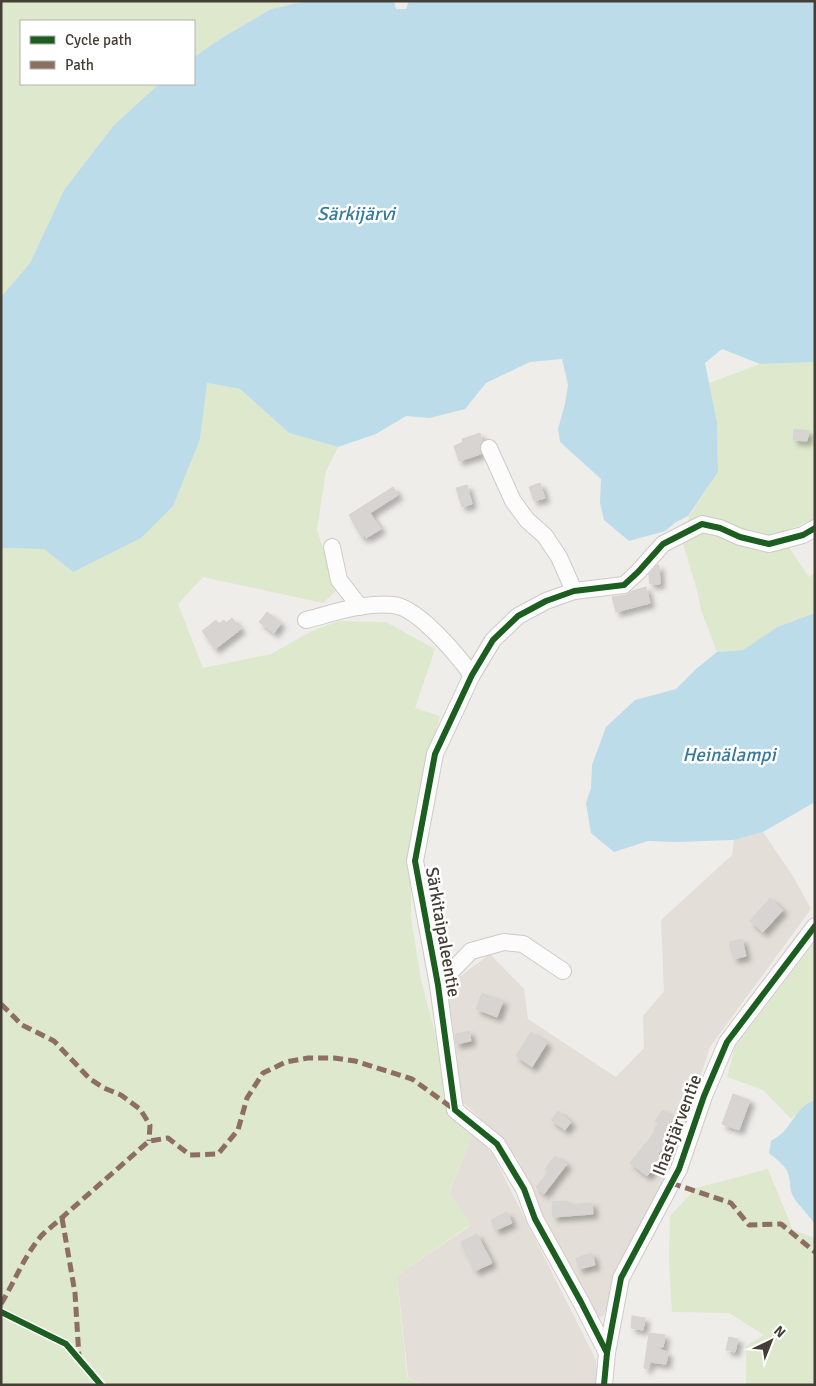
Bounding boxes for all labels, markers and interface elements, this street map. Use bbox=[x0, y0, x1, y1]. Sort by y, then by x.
legend bbox=[20, 20, 195, 85]
text: Cycle path bbox=[65, 31, 132, 49]
text: Path bbox=[65, 56, 94, 74]
water label: Särkijärvi bbox=[317, 202, 397, 226]
water label: Heinälampi bbox=[682, 743, 777, 767]
street label: Särkitaipaleentie bbox=[421, 865, 465, 999]
street label: Ihastjärventie bbox=[648, 1071, 706, 1179]
north arrow bbox=[746, 1316, 796, 1366]
text: N bbox=[770, 1322, 789, 1341]

